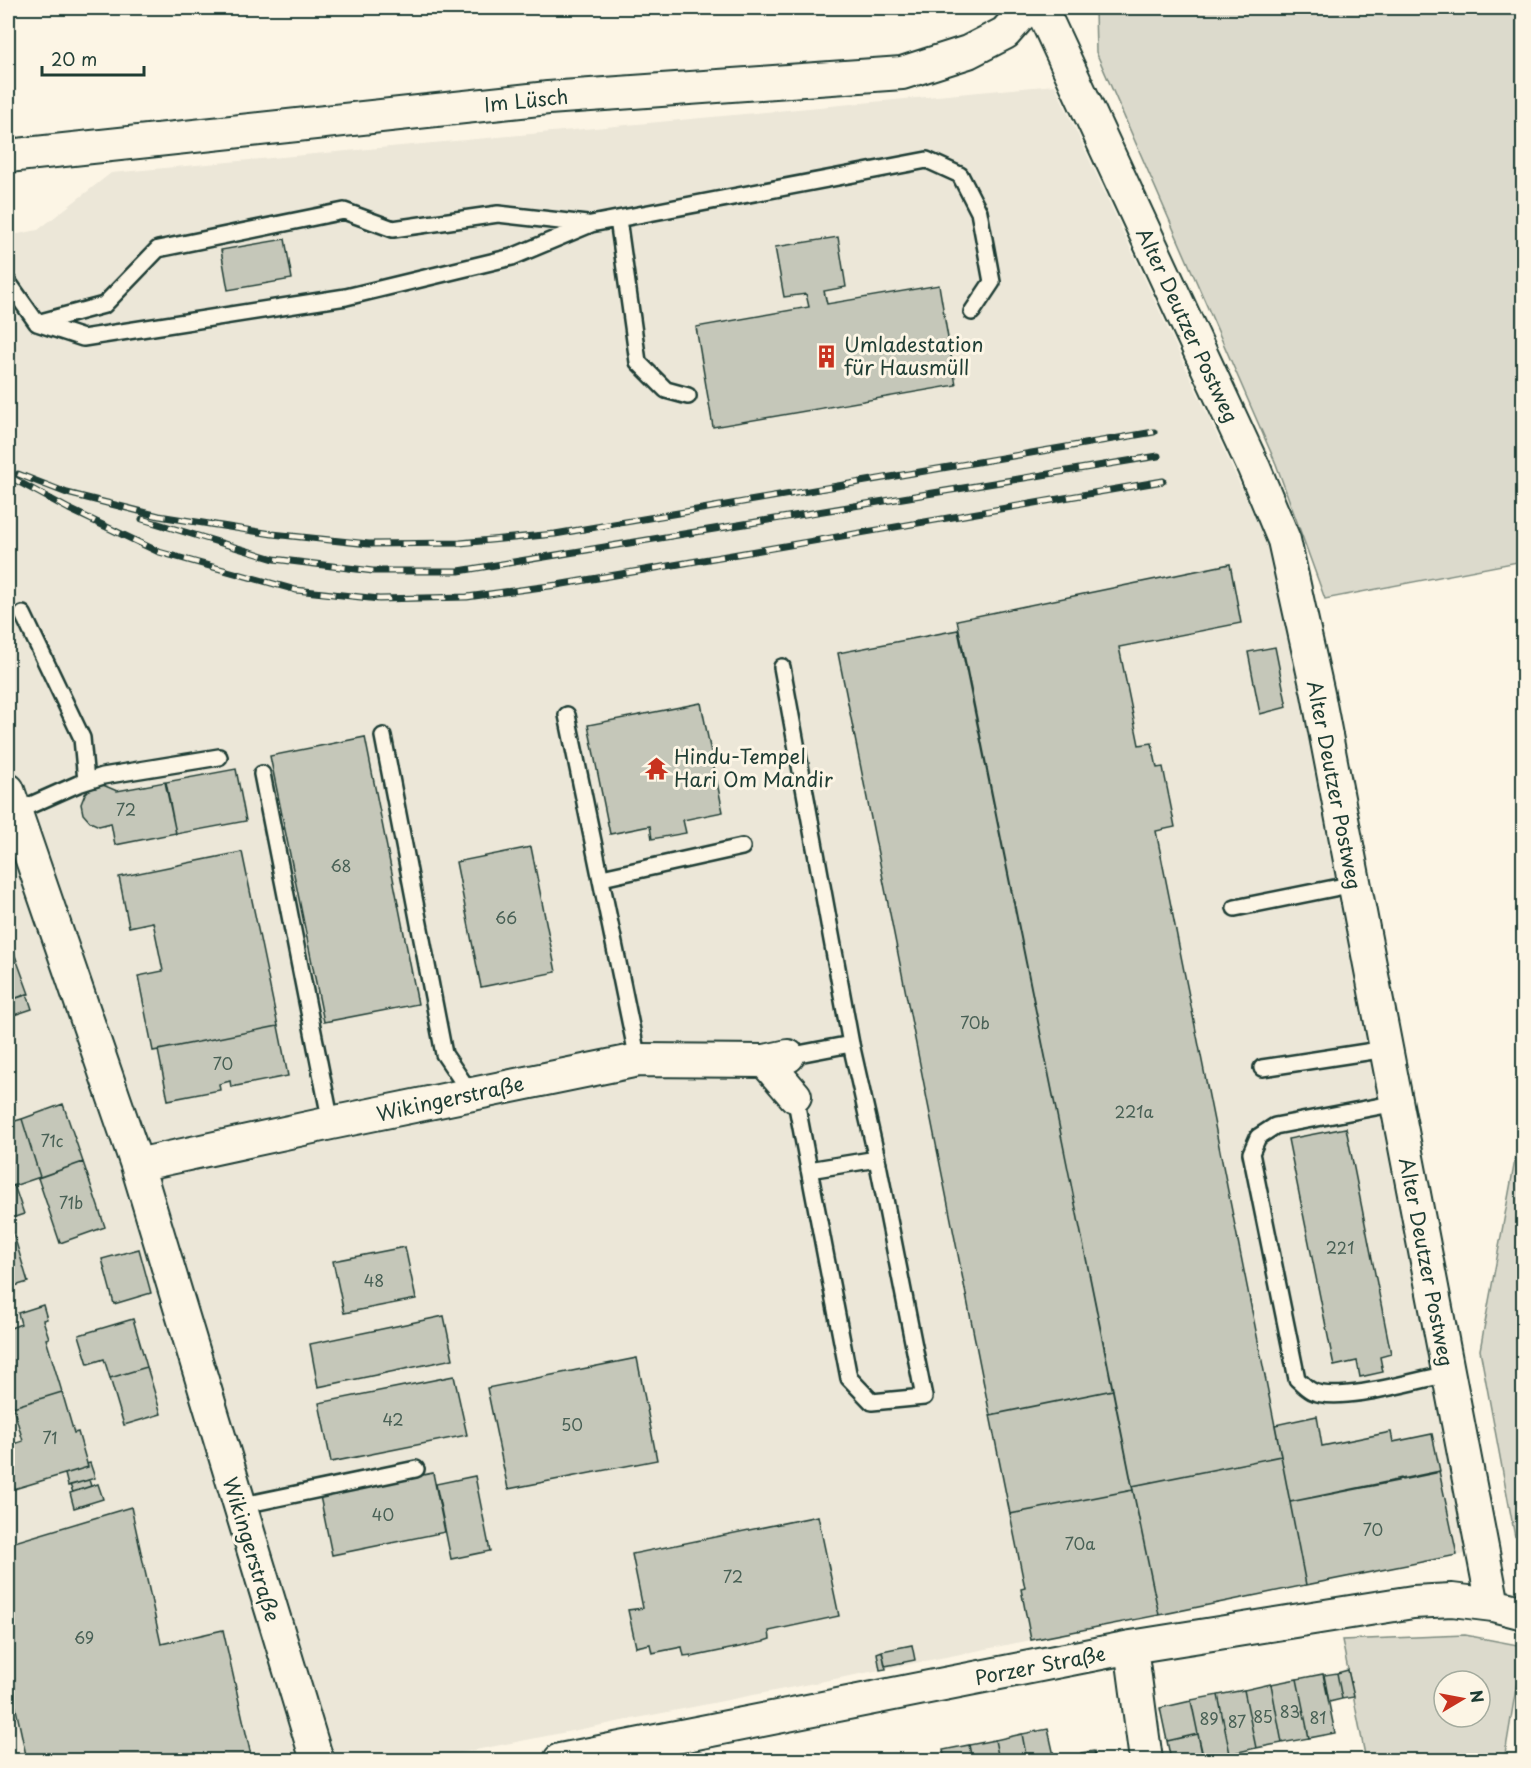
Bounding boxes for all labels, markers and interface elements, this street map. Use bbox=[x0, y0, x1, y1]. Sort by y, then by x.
scale bar bbox=[42, 39, 144, 77]
text: 20 m bbox=[51, 45, 97, 72]
street label: Im Lüsch bbox=[482, 81, 570, 119]
street label: Alter Deutzer Postweg bbox=[1130, 222, 1246, 428]
place label: Umladestation für Hausmüll bbox=[844, 329, 983, 382]
building icon: Umladestation für Hausmüll bbox=[813, 343, 839, 369]
street label: Alter Deutzer Postweg bbox=[1300, 678, 1370, 892]
place label: Hindu-Tempel Hari Om Mandir bbox=[674, 741, 834, 794]
temple icon: Hindu-Tempel Hari Om Mandir bbox=[643, 755, 669, 781]
house number: 72 bbox=[116, 797, 136, 821]
house number: 68 bbox=[330, 853, 352, 877]
house number: 66 bbox=[495, 905, 517, 929]
house number: 70b bbox=[960, 1010, 990, 1034]
house number: 70 bbox=[213, 1051, 233, 1075]
street label: Wikingerstraße bbox=[374, 1068, 526, 1128]
house number: 221a bbox=[1115, 1099, 1154, 1123]
house number: 71c bbox=[41, 1128, 63, 1152]
street label: Alter Deutzer Postweg bbox=[1392, 1155, 1462, 1369]
house number: 71b bbox=[59, 1190, 83, 1214]
house number: 221 bbox=[1326, 1235, 1354, 1259]
house number: 48 bbox=[364, 1268, 384, 1292]
house number: 42 bbox=[382, 1407, 404, 1431]
house number: 50 bbox=[561, 1412, 583, 1436]
house number: 71 bbox=[43, 1425, 58, 1449]
street label: Wikingerstraße bbox=[216, 1473, 288, 1625]
house number: 40 bbox=[372, 1502, 394, 1526]
house number: 70 bbox=[1363, 1517, 1383, 1541]
house number: 70a bbox=[1065, 1531, 1095, 1555]
house number: 72 bbox=[723, 1564, 743, 1588]
house number: 69 bbox=[74, 1625, 94, 1649]
street label: Porzer Straße bbox=[972, 1638, 1108, 1692]
north arrow bbox=[1432, 1669, 1492, 1729]
text: N bbox=[1465, 1688, 1491, 1705]
house number: 83 bbox=[1280, 1699, 1300, 1723]
house number: 85 bbox=[1253, 1704, 1273, 1728]
house number: 81 bbox=[1309, 1705, 1327, 1729]
house number: 89 bbox=[1199, 1706, 1219, 1730]
house number: 87 bbox=[1228, 1709, 1246, 1733]

